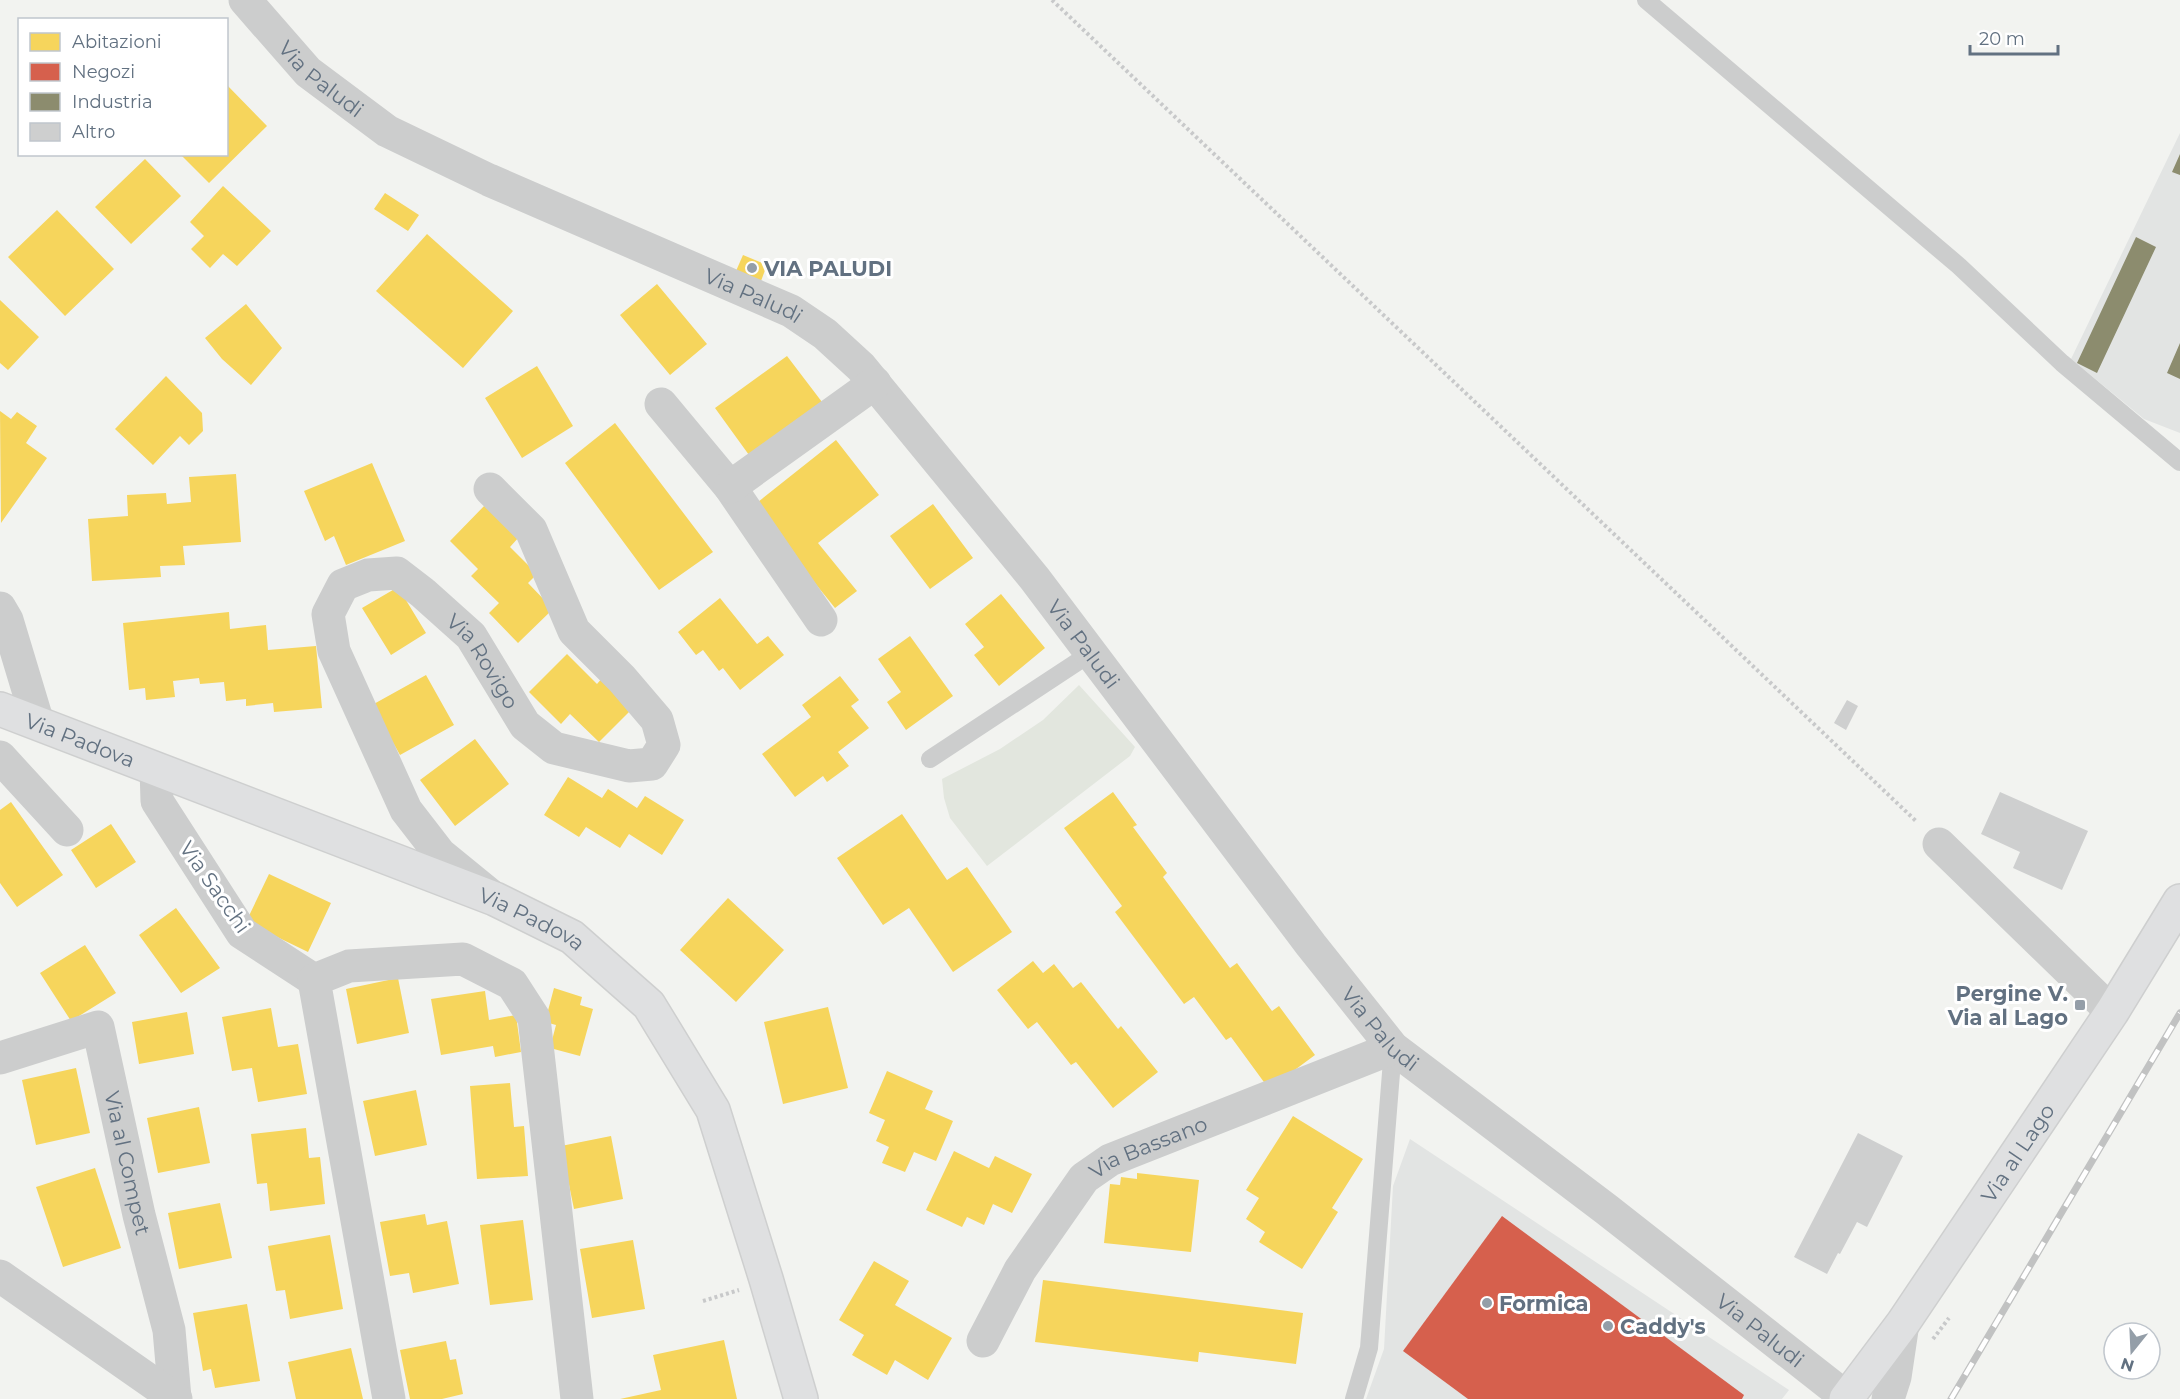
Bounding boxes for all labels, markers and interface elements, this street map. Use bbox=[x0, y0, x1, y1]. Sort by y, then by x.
legend bbox=[18, 18, 228, 156]
scale bar bbox=[1970, 18, 2058, 56]
text: 20 m bbox=[1979, 28, 2025, 50]
text: Abitazioni bbox=[72, 31, 162, 53]
street label: Via Paludi bbox=[274, 35, 369, 122]
text: Negozi bbox=[72, 61, 135, 83]
text: Industria bbox=[72, 91, 153, 113]
text: Altro bbox=[72, 121, 115, 143]
place label: VIA PALUDI bbox=[763, 256, 892, 281]
marker: VIA PALUDI bbox=[745, 261, 759, 275]
street label: Via Paludi bbox=[701, 263, 808, 328]
street label: Via Paludi bbox=[1042, 595, 1125, 693]
street label: Via Rovigo bbox=[442, 608, 524, 713]
street label: Via Padova bbox=[22, 707, 139, 772]
street label: Via Sacchi bbox=[174, 836, 256, 938]
street label: Via Padova bbox=[476, 882, 591, 955]
street label: Via Paludi bbox=[1336, 981, 1424, 1076]
place label: Pergine V. Via al Lago bbox=[1947, 981, 2068, 1030]
marker: Pergine V. Via al Lago bbox=[2073, 998, 2087, 1012]
street label: Via al Compet bbox=[100, 1089, 156, 1238]
street label: Via al Lago bbox=[1975, 1099, 2059, 1207]
street label: Via Bassano bbox=[1084, 1110, 1211, 1183]
street label: Via Paludi bbox=[1711, 1288, 1809, 1372]
place label: Formica bbox=[1499, 1291, 1589, 1316]
marker: Formica bbox=[1480, 1296, 1494, 1310]
place label: Caddy's bbox=[1620, 1314, 1706, 1339]
marker: Caddy's bbox=[1601, 1319, 1615, 1333]
north arrow bbox=[2102, 1321, 2162, 1381]
text: N bbox=[2118, 1354, 2137, 1376]

